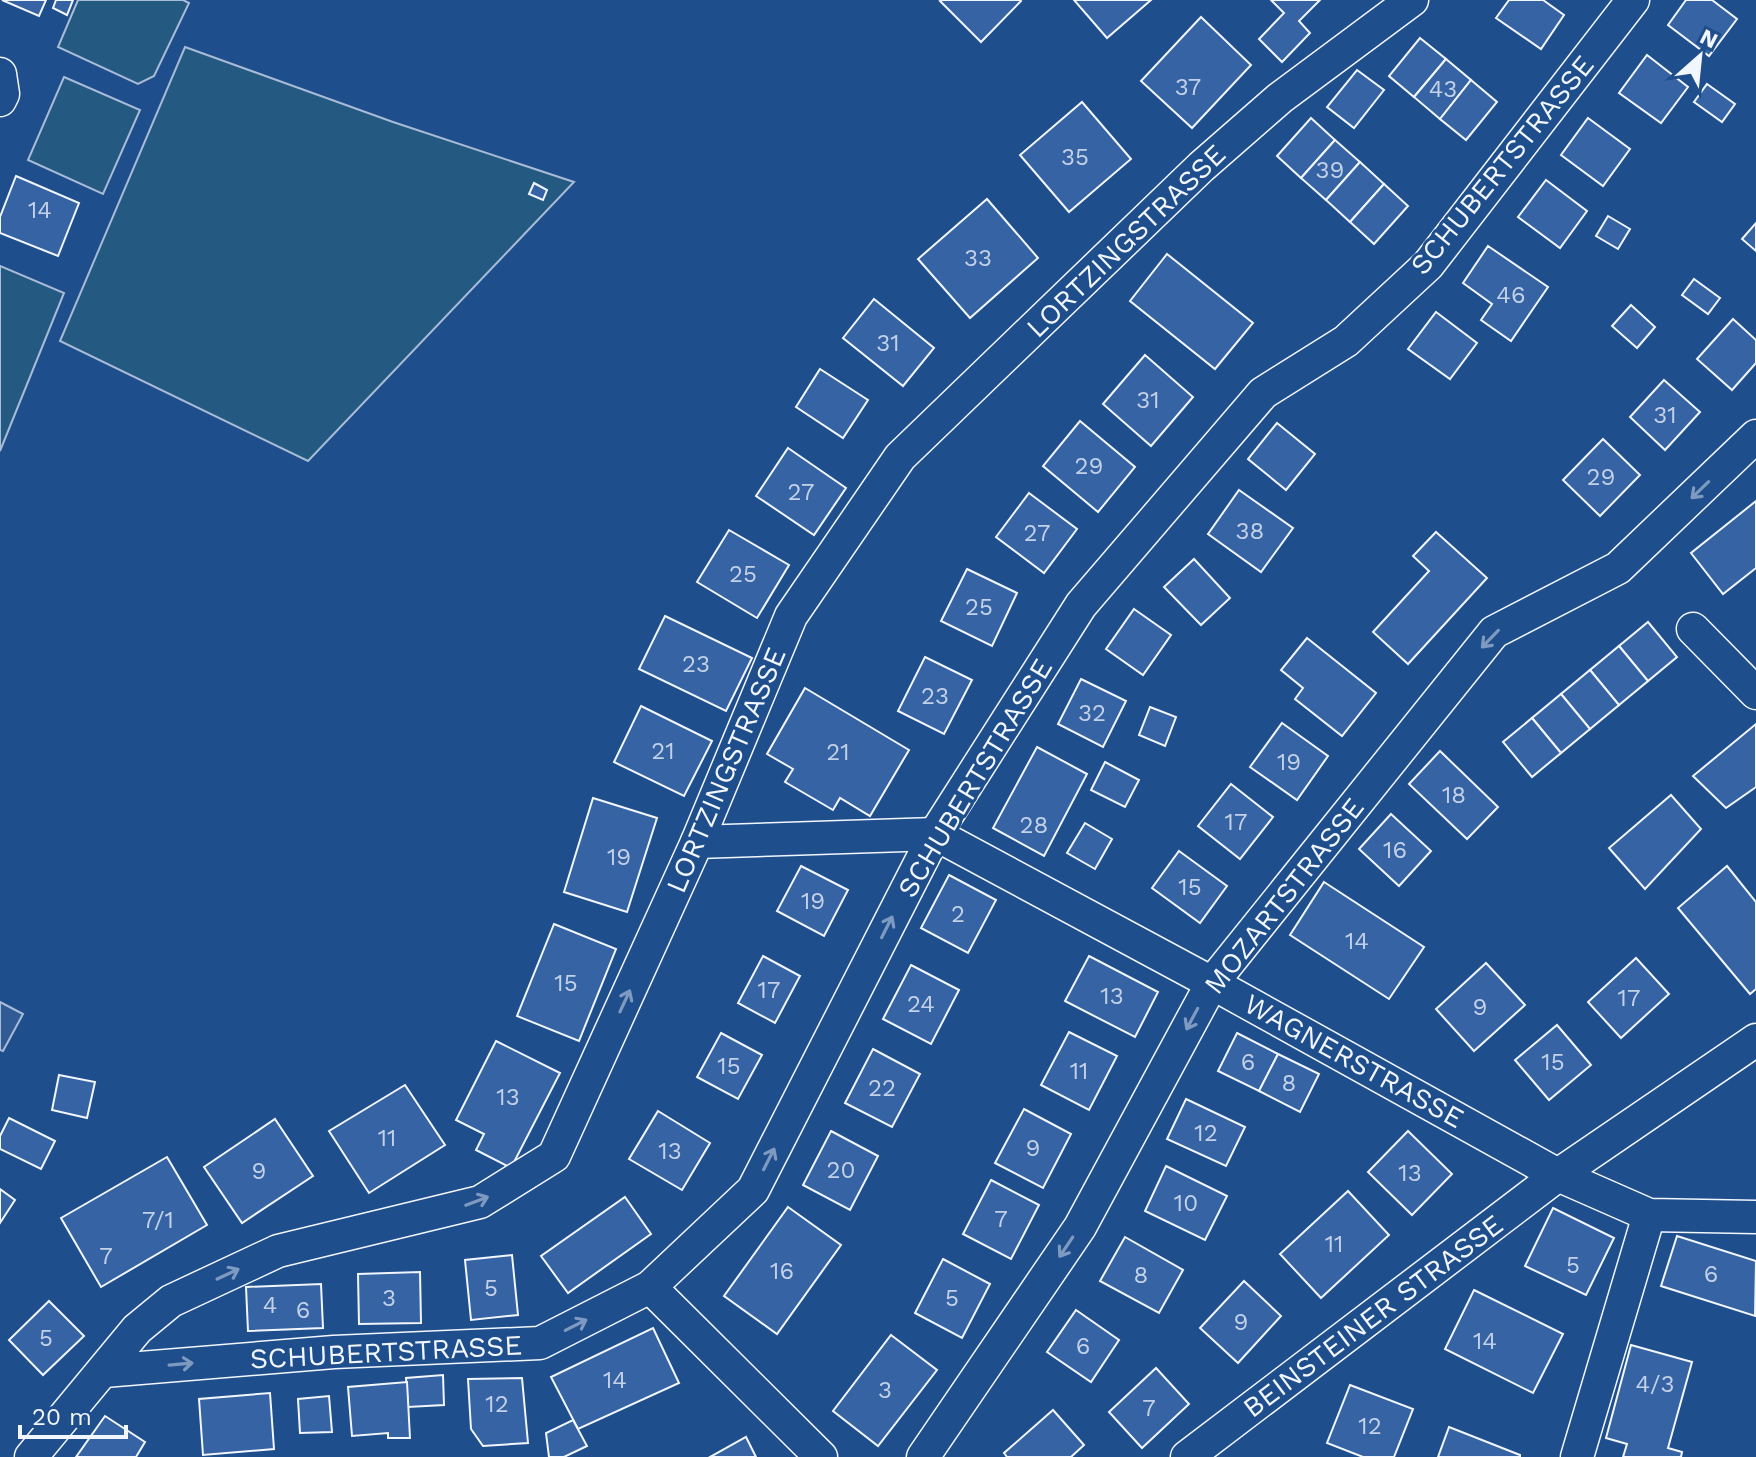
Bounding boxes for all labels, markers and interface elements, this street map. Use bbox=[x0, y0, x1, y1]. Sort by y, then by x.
north arrow bbox=[1660, 16, 1740, 96]
text: N bbox=[1696, 24, 1722, 53]
street label: SCHUBERTSTRASSE bbox=[1403, 49, 1601, 281]
house number: 37 bbox=[1175, 73, 1201, 101]
house number: 43 bbox=[1429, 75, 1457, 103]
street label: LORTZINGSTRASSE bbox=[1020, 138, 1232, 344]
house number: 35 bbox=[1061, 143, 1089, 171]
house number: 39 bbox=[1316, 156, 1344, 184]
house number: 14 bbox=[28, 196, 52, 224]
house number: 33 bbox=[964, 244, 992, 272]
house number: 46 bbox=[1496, 281, 1526, 309]
house number: 31 bbox=[876, 329, 900, 357]
house number: 31 bbox=[1136, 386, 1160, 414]
house number: 31 bbox=[1653, 401, 1677, 429]
house number: 29 bbox=[1075, 452, 1103, 480]
house number: 29 bbox=[1587, 463, 1615, 491]
house number: 27 bbox=[788, 478, 814, 506]
one-way arrow bbox=[1690, 480, 1710, 499]
house number: 38 bbox=[1236, 517, 1264, 545]
house number: 27 bbox=[1024, 519, 1050, 547]
house number: 25 bbox=[729, 560, 757, 588]
house number: 25 bbox=[965, 593, 993, 621]
one-way arrow bbox=[1481, 629, 1500, 648]
street label: LORTZINGSTRASSE bbox=[659, 642, 793, 898]
house number: 23 bbox=[682, 650, 710, 678]
street label: SCHUBERTSTRASSE bbox=[891, 653, 1059, 903]
house number: 23 bbox=[921, 682, 949, 710]
house number: 32 bbox=[1078, 699, 1106, 727]
house number: 21 bbox=[651, 737, 675, 765]
house number: 21 bbox=[826, 738, 850, 766]
house number: 19 bbox=[1277, 748, 1301, 776]
house number: 18 bbox=[1442, 781, 1466, 809]
street label: MOZARTSTRASSE bbox=[1197, 792, 1371, 1000]
house number: 17 bbox=[1225, 808, 1247, 836]
house number: 28 bbox=[1020, 811, 1048, 839]
house number: 16 bbox=[1383, 836, 1407, 864]
house number: 19 bbox=[607, 843, 631, 871]
house number: 15 bbox=[1178, 873, 1202, 901]
house number: 19 bbox=[801, 887, 825, 915]
house number: 2 bbox=[951, 900, 965, 928]
one-way arrow bbox=[880, 915, 896, 939]
house number: 14 bbox=[1345, 927, 1369, 955]
house number: 15 bbox=[554, 969, 578, 997]
house number: 17 bbox=[758, 976, 780, 1004]
house number: 13 bbox=[1100, 982, 1124, 1010]
house number: 17 bbox=[1618, 984, 1640, 1012]
street label: WAGNERSTRASSE bbox=[1239, 987, 1469, 1135]
one-way arrow bbox=[618, 990, 633, 1014]
house number: 24 bbox=[907, 990, 935, 1018]
house number: 9 bbox=[1473, 993, 1487, 1021]
one-way arrow bbox=[1184, 1007, 1199, 1031]
house number: 6 bbox=[1241, 1048, 1255, 1076]
house number: 15 bbox=[1541, 1048, 1565, 1076]
house number: 15 bbox=[717, 1052, 741, 1080]
house number: 11 bbox=[1070, 1057, 1088, 1085]
house number: 8 bbox=[1282, 1069, 1296, 1097]
house number: 22 bbox=[868, 1074, 896, 1102]
house number: 13 bbox=[496, 1083, 520, 1111]
house number: 12 bbox=[1194, 1119, 1218, 1147]
house number: 11 bbox=[378, 1124, 396, 1152]
house number: 9 bbox=[1026, 1134, 1040, 1162]
house number: 13 bbox=[658, 1137, 682, 1165]
one-way arrow bbox=[762, 1147, 778, 1171]
house number: 20 bbox=[827, 1156, 855, 1184]
house number: 9 bbox=[252, 1157, 266, 1185]
house number: 13 bbox=[1398, 1159, 1422, 1187]
house number: 10 bbox=[1174, 1189, 1198, 1217]
one-way arrow bbox=[464, 1193, 489, 1207]
house number: 7 bbox=[994, 1205, 1008, 1233]
house number: 7/1 bbox=[142, 1206, 174, 1234]
street label: BEINSTEINER STRASSE bbox=[1237, 1208, 1509, 1424]
house number: 11 bbox=[1325, 1230, 1343, 1258]
one-way arrow bbox=[1058, 1235, 1074, 1257]
house number: 7 bbox=[99, 1242, 113, 1270]
house number: 5 bbox=[1566, 1251, 1580, 1279]
house number: 16 bbox=[770, 1257, 794, 1285]
house number: 6 bbox=[1704, 1260, 1718, 1288]
house number: 8 bbox=[1134, 1261, 1148, 1289]
one-way arrow bbox=[216, 1266, 240, 1281]
house number: 5 bbox=[484, 1274, 498, 1302]
house number: 3 bbox=[382, 1284, 396, 1312]
house number: 5 bbox=[945, 1284, 959, 1312]
house number: 4 bbox=[263, 1291, 277, 1319]
house number: 6 bbox=[296, 1296, 310, 1324]
house number: 9 bbox=[1234, 1308, 1248, 1336]
one-way arrow bbox=[564, 1316, 588, 1332]
house number: 5 bbox=[39, 1324, 53, 1352]
house number: 14 bbox=[1473, 1327, 1497, 1355]
street label: SCHUBERTSTRASSE bbox=[249, 1328, 523, 1376]
house number: 6 bbox=[1076, 1332, 1090, 1360]
one-way arrow bbox=[167, 1356, 194, 1371]
house number: 14 bbox=[603, 1366, 627, 1394]
house number: 4/3 bbox=[1635, 1370, 1675, 1398]
house number: 3 bbox=[878, 1376, 892, 1404]
scale bar bbox=[20, 1389, 126, 1439]
house number: 12 bbox=[485, 1390, 509, 1418]
house number: 7 bbox=[1142, 1394, 1156, 1422]
text: 20 m bbox=[32, 1403, 92, 1431]
house number: 12 bbox=[1358, 1412, 1382, 1440]

